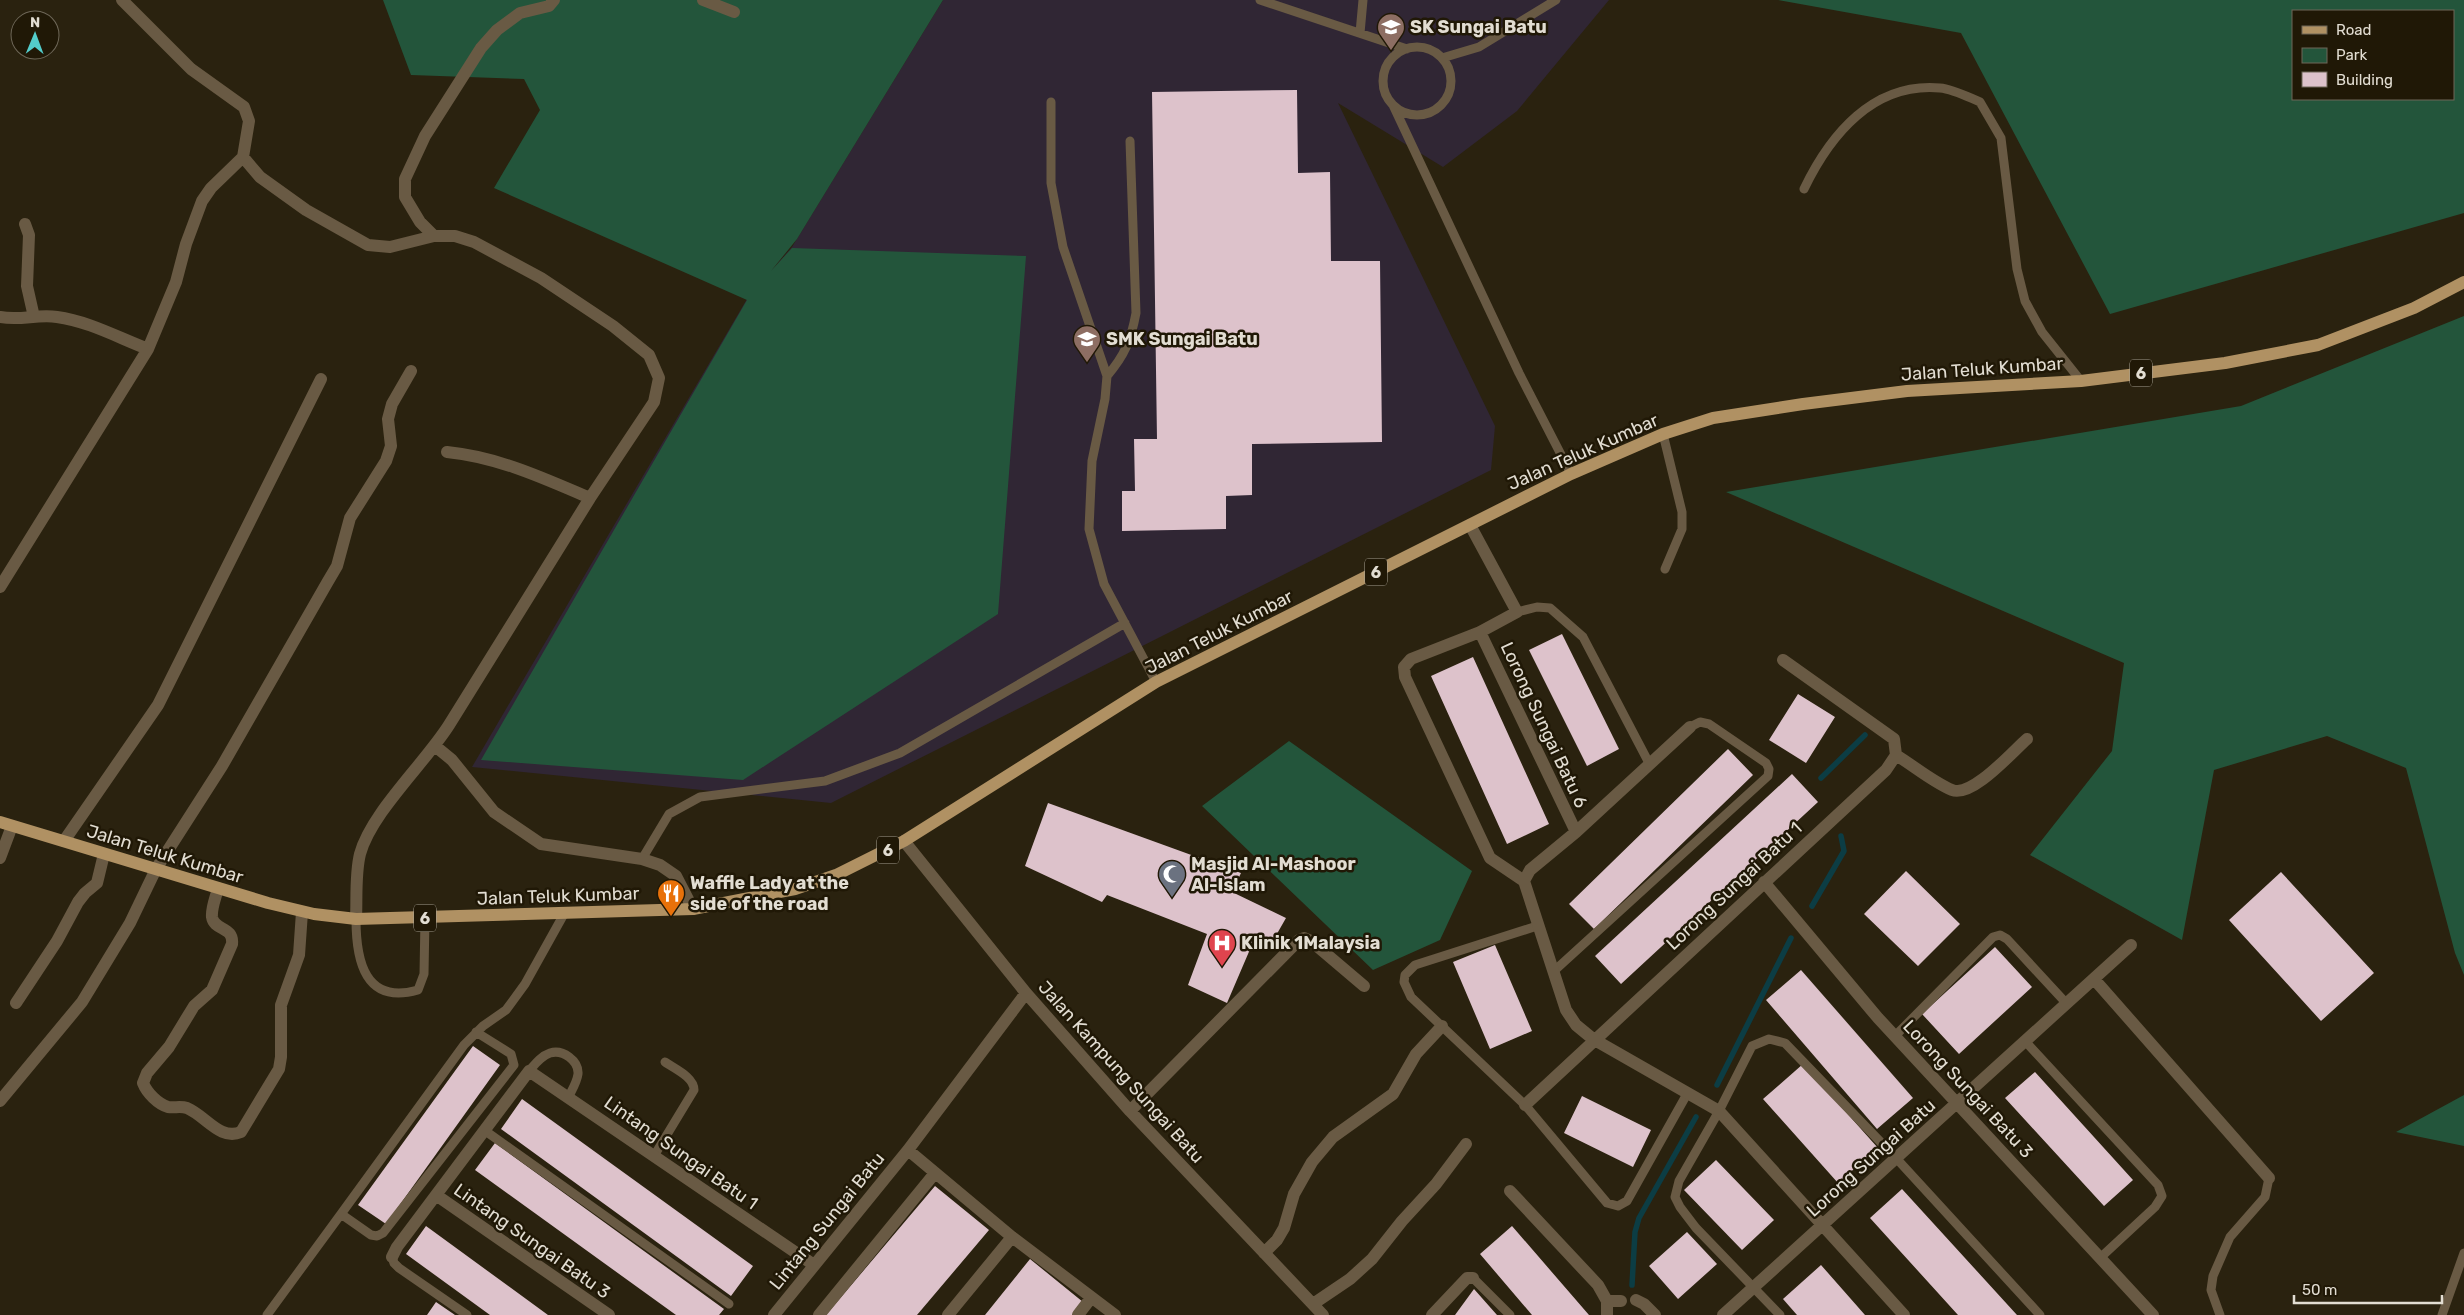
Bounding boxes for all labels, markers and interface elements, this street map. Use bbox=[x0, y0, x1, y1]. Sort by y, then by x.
north arrow bbox=[10, 10, 60, 60]
legend bbox=[2292, 10, 2454, 100]
school or university icon: SK Sungai Batu bbox=[1376, 12, 1406, 51]
text: N bbox=[30, 14, 40, 31]
place label: SK Sungai Batu bbox=[1410, 16, 1547, 38]
text: Road bbox=[2336, 21, 2372, 39]
text: Park bbox=[2336, 46, 2367, 64]
text: Building bbox=[2336, 71, 2393, 89]
school or university icon: SMK Sungai Batu bbox=[1072, 324, 1102, 363]
place label: SMK Sungai Batu bbox=[1106, 328, 1258, 350]
street label: Jalan Teluk Kumbar bbox=[1900, 352, 2064, 386]
road number: 6 bbox=[2130, 359, 2152, 386]
street label: Jalan Teluk Kumbar bbox=[1504, 409, 1662, 495]
road number: 6 bbox=[1365, 558, 1387, 586]
street label: Jalan Teluk Kumbar bbox=[1142, 585, 1297, 679]
street label: Lorong Sungai Batu 6 bbox=[1496, 638, 1592, 812]
street label: Lorong Sungai Batu 1 bbox=[1662, 817, 1806, 955]
street label: Jalan Teluk Kumbar bbox=[84, 820, 246, 888]
road number: 6 bbox=[877, 836, 899, 864]
place label: Masjid Al-Mashoor Al-Islam bbox=[1191, 853, 1356, 896]
mosque icon: Masjid Al-Mashoor Al-Islam bbox=[1157, 859, 1187, 898]
place label: Waffle Lady at the side of the road bbox=[690, 872, 849, 915]
restaurant icon: Waffle Lady at the side of the road bbox=[656, 878, 686, 917]
street label: Jalan Teluk Kumbar bbox=[476, 882, 640, 910]
road number: 6 bbox=[414, 904, 436, 931]
hospital icon: Klinik 1Malaysia bbox=[1207, 928, 1237, 967]
place label: Klinik 1Malaysia bbox=[1241, 932, 1380, 954]
street label: Jalan Kampung Sungai Batu bbox=[1033, 976, 1209, 1168]
street label: Lorong Sungai Batu 3 bbox=[1898, 1015, 2038, 1163]
street label: Lintang Sungai Batu 1 bbox=[600, 1092, 762, 1214]
street label: Lorong Sungai Batu bbox=[1802, 1094, 1940, 1222]
street label: Lintang Sungai Batu bbox=[765, 1148, 889, 1294]
street label: Lintang Sungai Batu 3 bbox=[450, 1179, 614, 1303]
scale bar bbox=[2294, 1272, 2442, 1304]
text: 50 m bbox=[2302, 1281, 2337, 1299]

